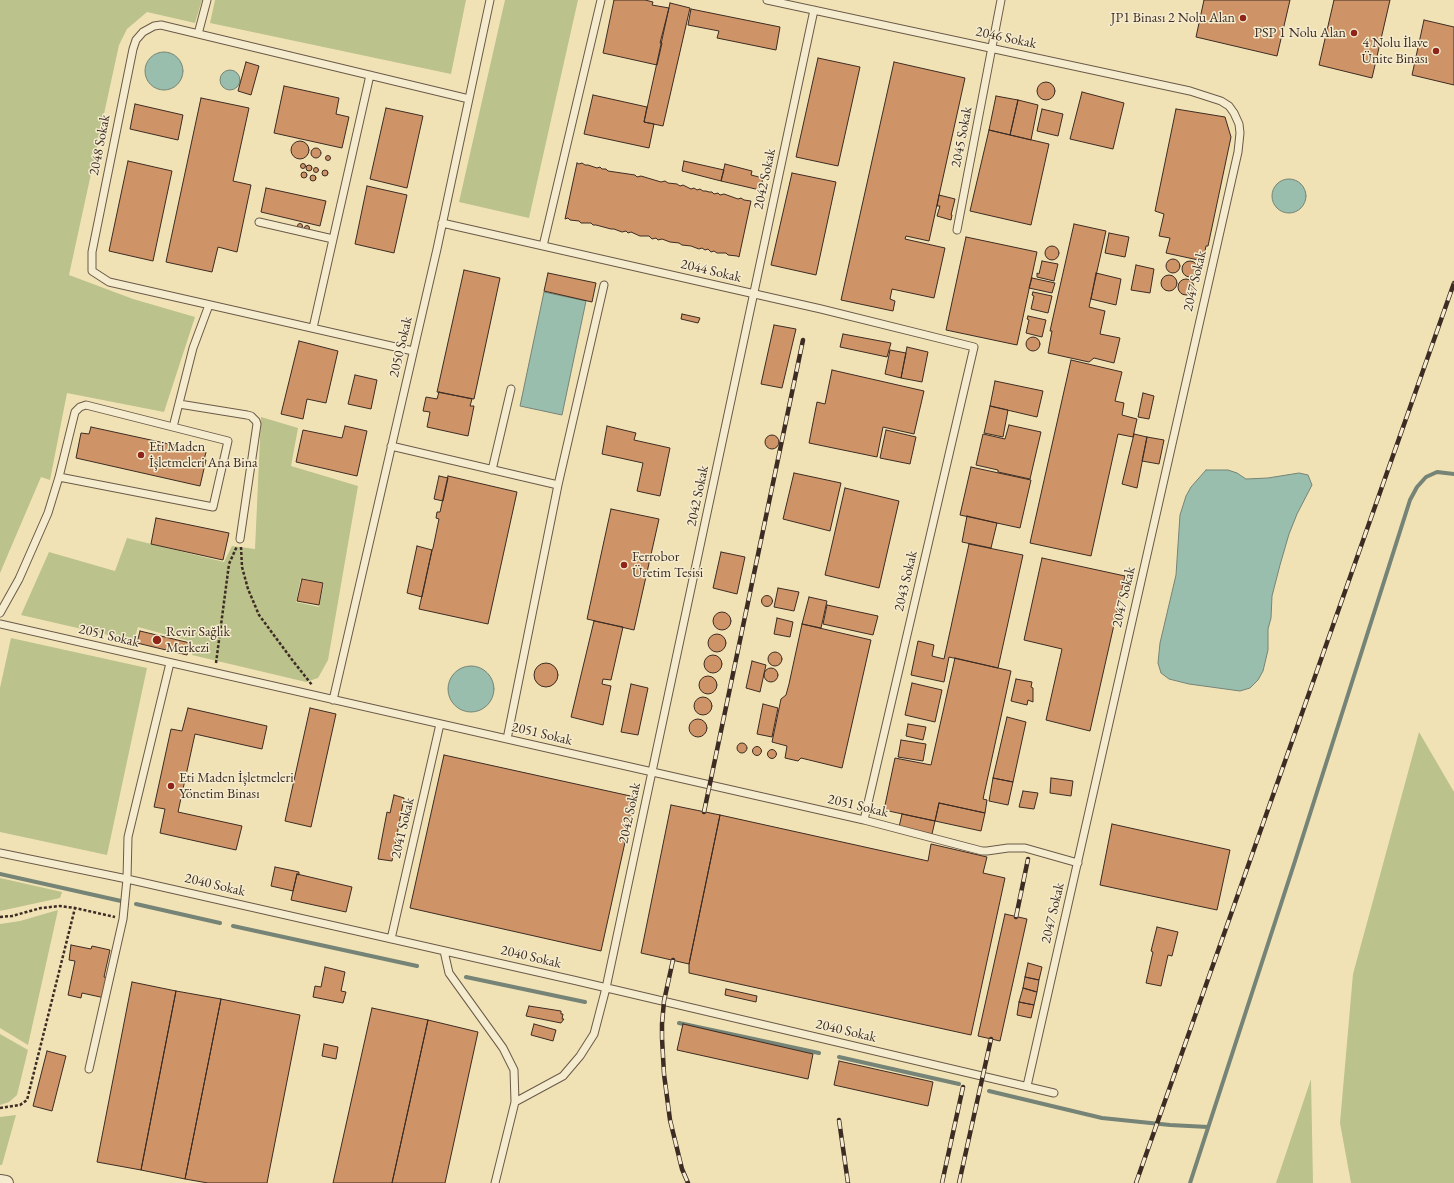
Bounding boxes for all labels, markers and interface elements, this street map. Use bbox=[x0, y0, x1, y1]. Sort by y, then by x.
place label: JP1 Binası 2 Nolu Alan bbox=[1111, 10, 1235, 26]
marker: JP1 Binası 2 Nolu Alan bbox=[1238, 13, 1248, 23]
street label: 2046 Sokak bbox=[974, 23, 1038, 53]
place label: PSP 1 Nolu Alan bbox=[1254, 25, 1346, 41]
marker: PSP 1 Nolu Alan bbox=[1349, 28, 1359, 38]
place label: 4 Nolu İlave Ünite Binası bbox=[1362, 35, 1428, 68]
marker: 4 Nolu İlave Ünite Binası bbox=[1431, 46, 1441, 56]
street label: 2045 Sokak bbox=[948, 105, 976, 169]
street label: 2048 Sokak bbox=[86, 113, 114, 177]
street label: 2042 Sokak bbox=[750, 147, 780, 211]
street label: 2047 Sokak bbox=[1180, 249, 1210, 313]
street label: 2044 Sokak bbox=[679, 256, 743, 286]
street label: 2050 Sokak bbox=[386, 315, 416, 379]
place label: Eti Maden İşletmeleri Ana Bina bbox=[149, 439, 258, 472]
marker: Eti Maden İşletmeleri Ana Bina bbox=[136, 450, 146, 460]
street label: 2042 Sokak bbox=[683, 464, 713, 528]
place label: Ferrobor Üretim Tesisi bbox=[632, 549, 703, 582]
street label: 2043 Sokak bbox=[891, 549, 921, 613]
marker: Ferrobor Üretim Tesisi bbox=[619, 560, 629, 570]
street label: 2047 Sokak bbox=[1109, 565, 1139, 629]
street label: 2051 Sokak bbox=[77, 621, 141, 651]
place label: Revir Sağlık Merkezi bbox=[166, 624, 230, 656]
marker: Revir Sağlık Merkezi bbox=[151, 634, 163, 646]
street label: 2051 Sokak bbox=[510, 719, 574, 749]
place label: Eti Maden İşletmeleri Yönetim Binası bbox=[179, 770, 294, 802]
marker: Eti Maden İşletmeleri Yönetim Binası bbox=[166, 781, 176, 791]
street label: 2042 Sokak bbox=[615, 781, 645, 845]
street label: 2051 Sokak bbox=[826, 791, 890, 821]
street label: 2041 Sokak bbox=[388, 796, 418, 860]
street label: 2040 Sokak bbox=[183, 870, 247, 900]
street label: 2047 Sokak bbox=[1038, 881, 1068, 945]
street label: 2040 Sokak bbox=[499, 942, 563, 972]
street label: 2040 Sokak bbox=[814, 1016, 878, 1046]

